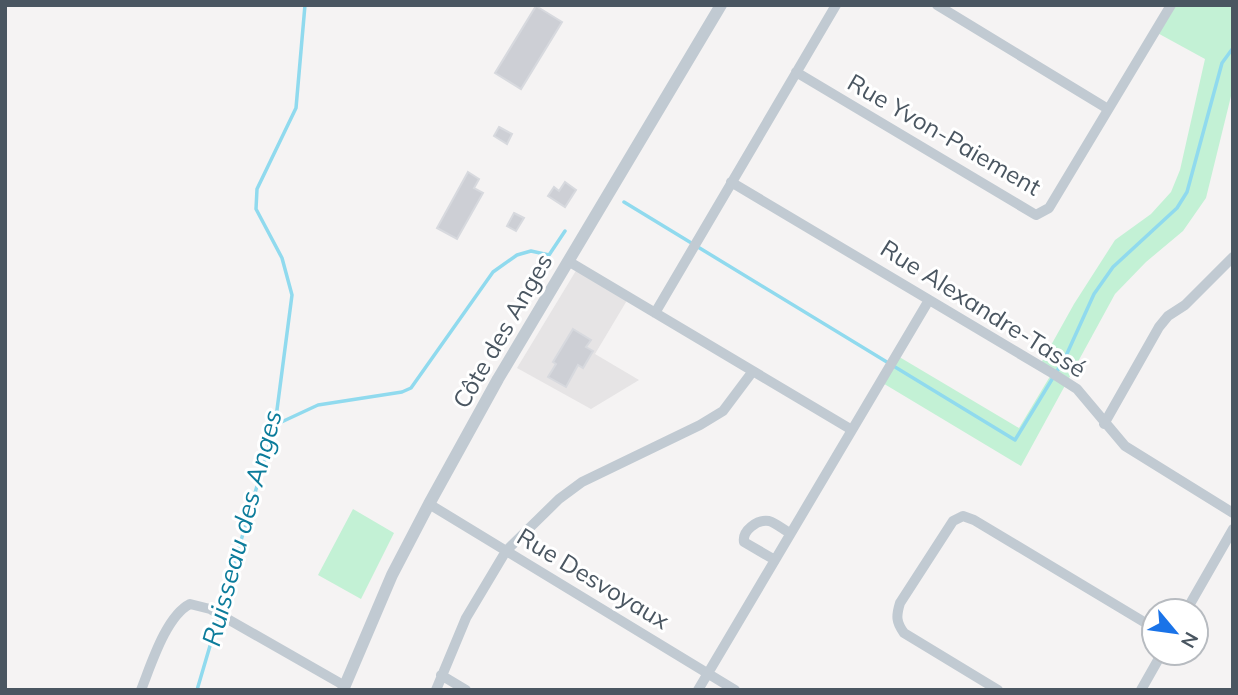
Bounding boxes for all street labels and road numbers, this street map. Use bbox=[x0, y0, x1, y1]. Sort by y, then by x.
street label: Rue Yvon-Paiement bbox=[843, 67, 1046, 202]
street label: Rue Alexandre-Tassé bbox=[875, 233, 1092, 384]
street label: Côte des Anges bbox=[446, 248, 559, 413]
street label: Rue Desvoyaux bbox=[512, 521, 675, 635]

